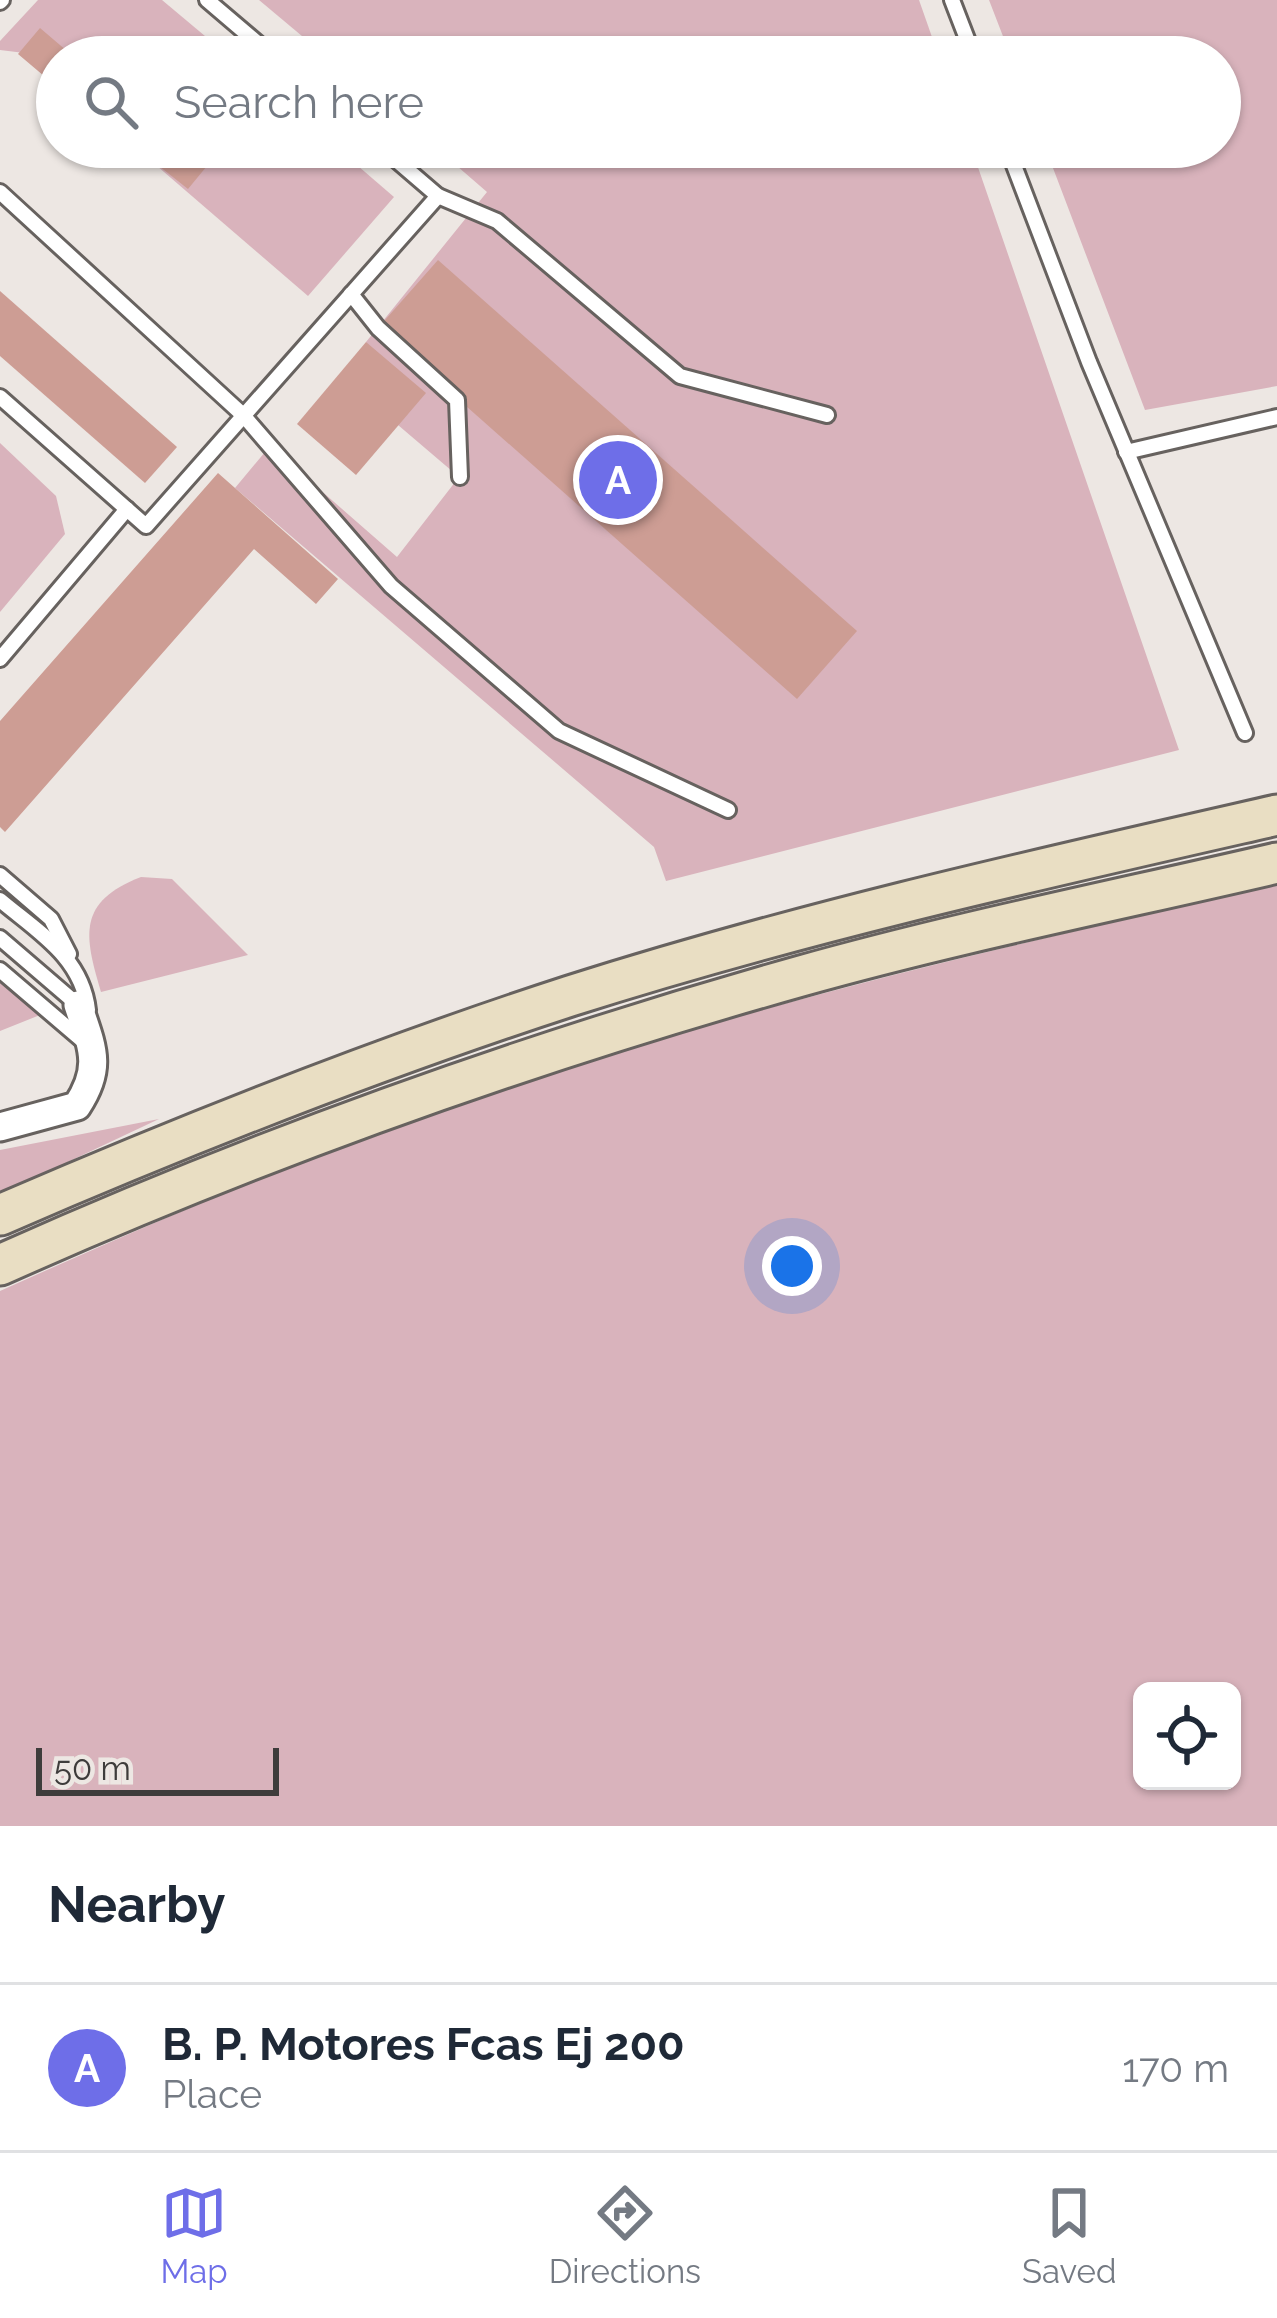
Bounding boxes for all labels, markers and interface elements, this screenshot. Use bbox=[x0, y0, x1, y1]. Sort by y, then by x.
search box bbox=[36, 36, 1241, 168]
icon: search bbox=[78, 69, 144, 135]
text: Search here bbox=[174, 76, 424, 129]
pin: A bbox=[579, 435, 657, 525]
your location bbox=[762, 1236, 822, 1296]
map controls bbox=[1133, 1682, 1241, 1790]
button: locate bbox=[1133, 1682, 1241, 1790]
scale bar bbox=[36, 1742, 279, 1795]
text: 50 m bbox=[54, 1749, 131, 1788]
text: Nearby bbox=[48, 1874, 225, 1934]
text: B. P. Motores Fcas Ej 200 bbox=[162, 2018, 685, 2071]
text: A bbox=[74, 2045, 100, 2091]
text: 170 m bbox=[1122, 2045, 1229, 2091]
text: Place bbox=[162, 2071, 262, 2117]
tab: Map bbox=[161, 2180, 228, 2291]
tab: Directions bbox=[549, 2180, 701, 2291]
tab: Saved bbox=[1022, 2180, 1116, 2291]

